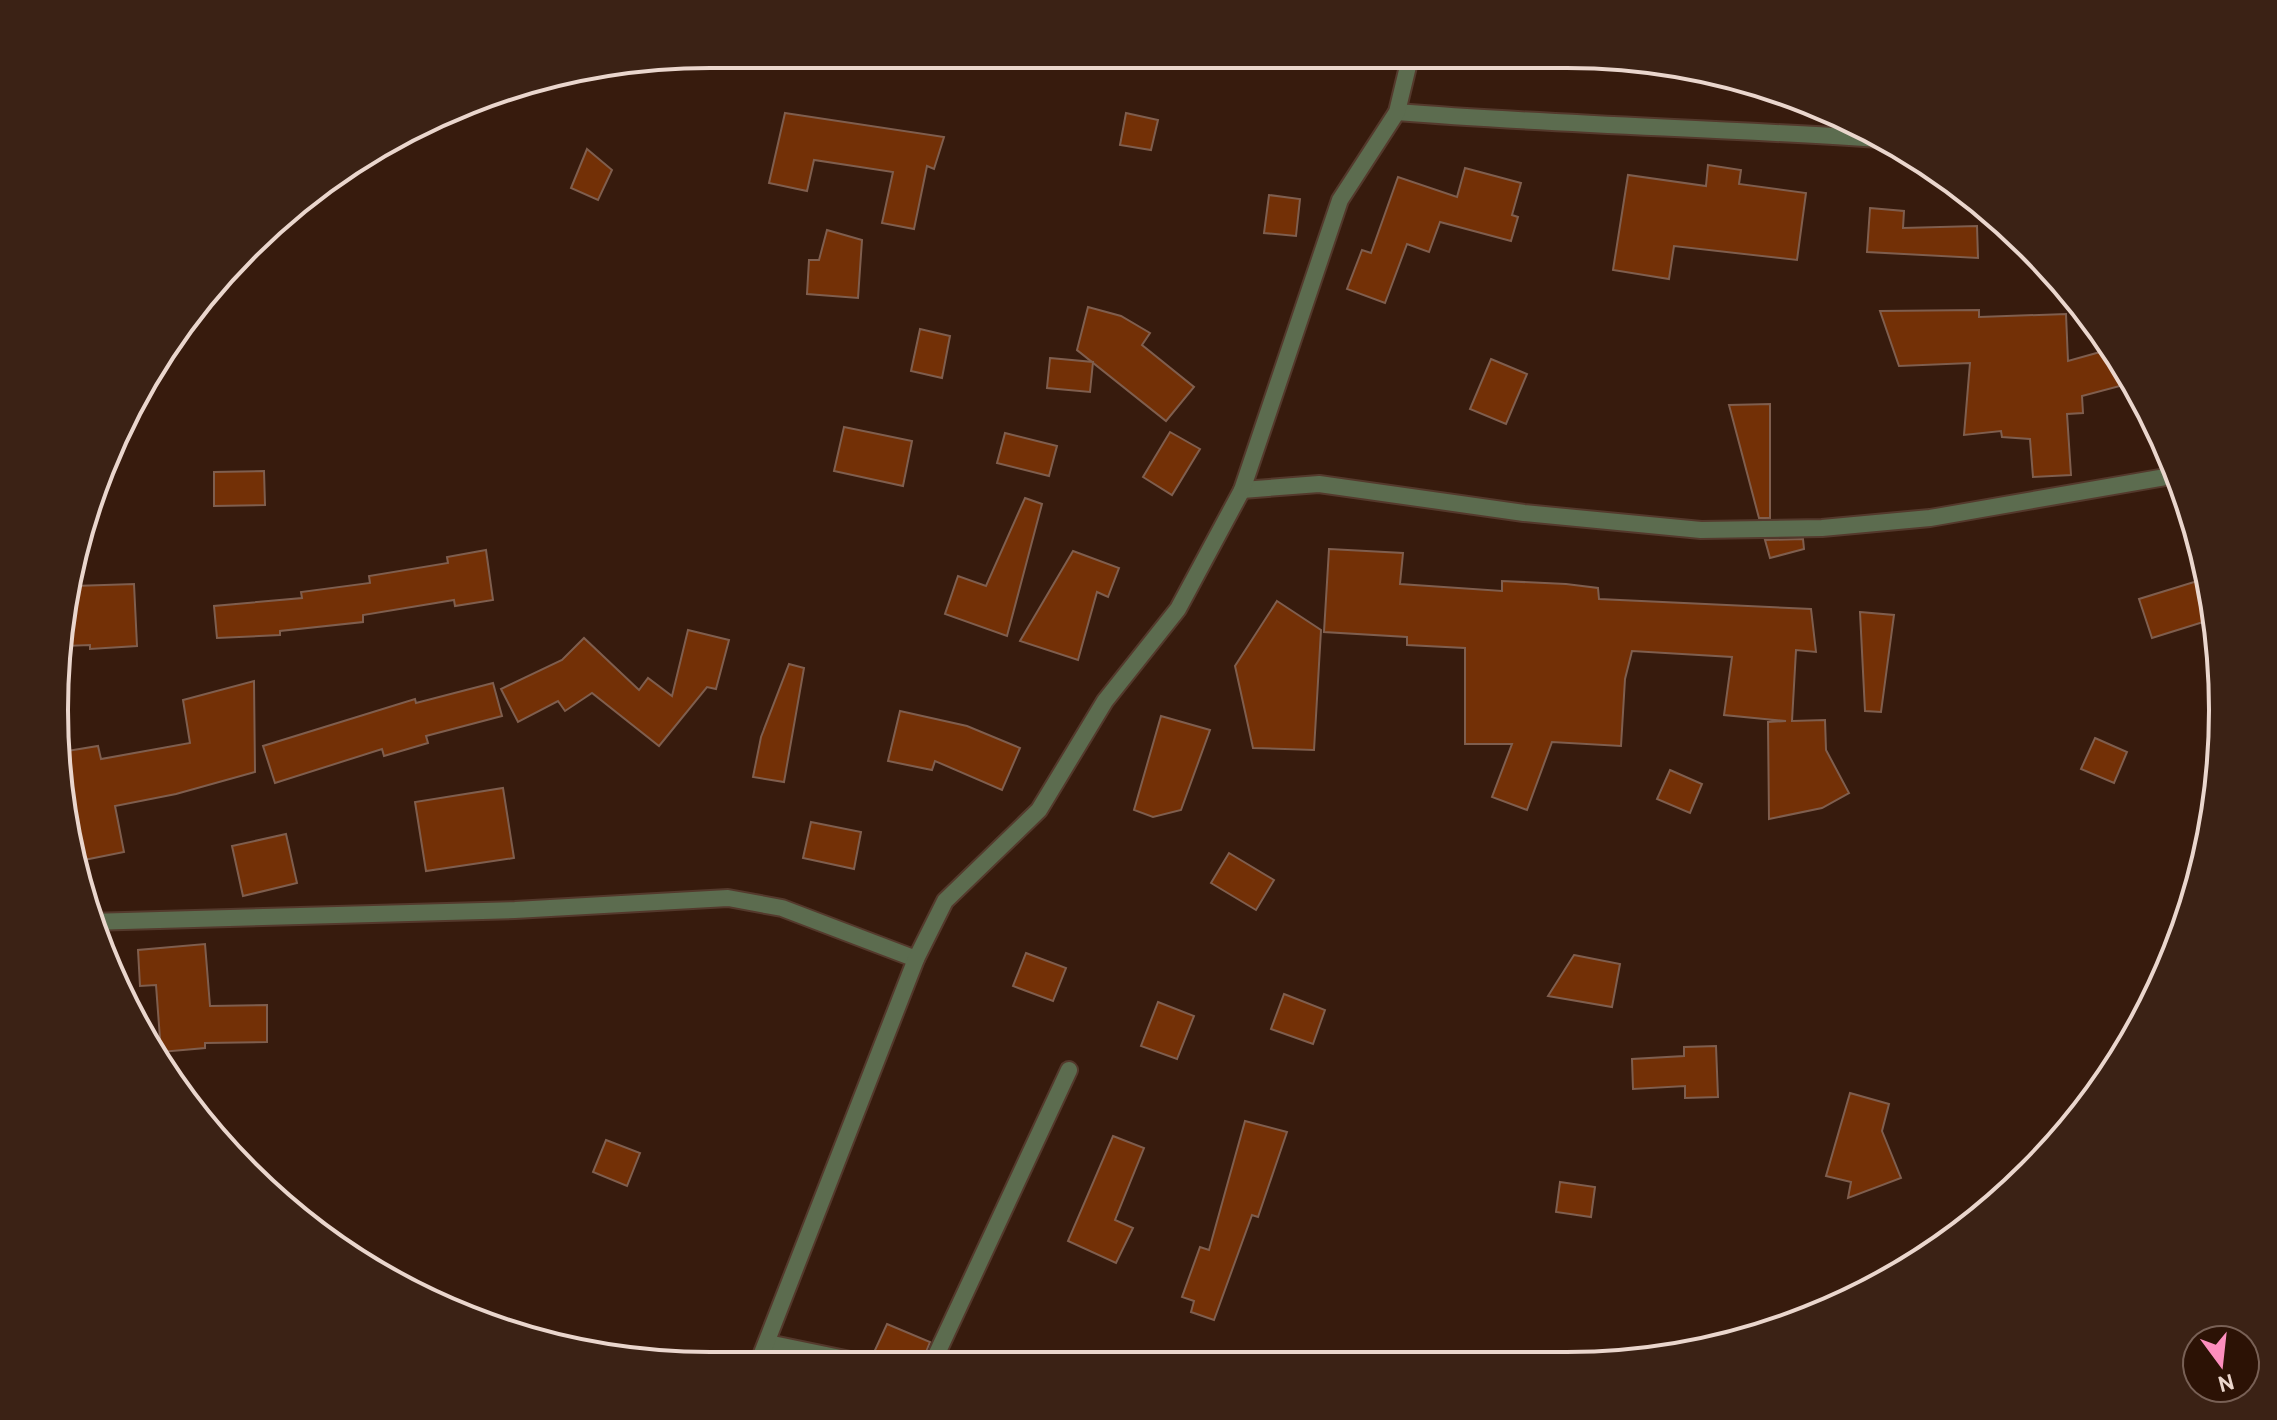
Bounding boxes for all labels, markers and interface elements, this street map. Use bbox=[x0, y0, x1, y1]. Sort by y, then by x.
north arrow bbox=[2181, 1324, 2261, 1404]
text: N bbox=[2214, 1366, 2237, 1396]

